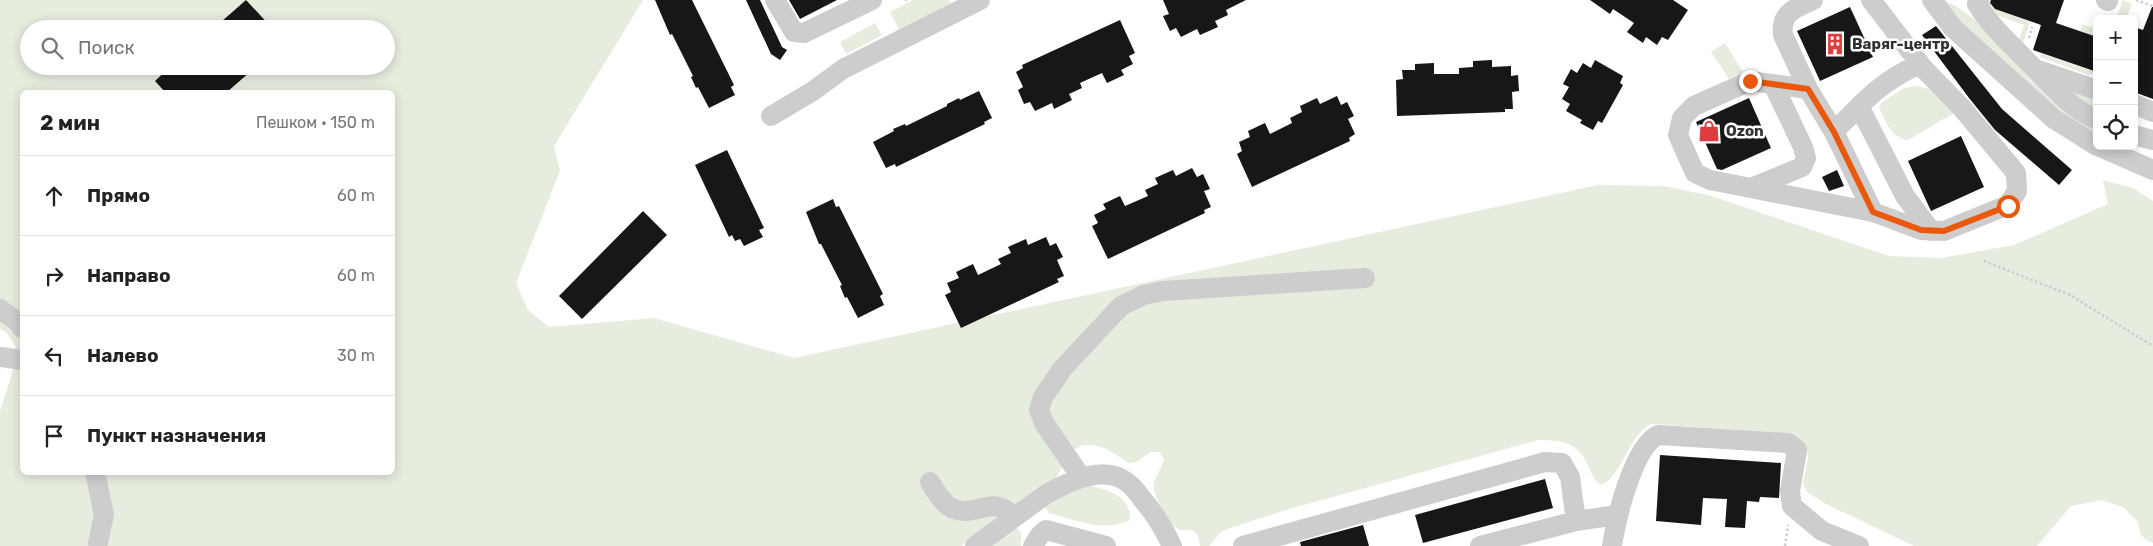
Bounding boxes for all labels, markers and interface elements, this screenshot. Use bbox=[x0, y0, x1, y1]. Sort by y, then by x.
map controls bbox=[2093, 15, 2138, 150]
button: + bbox=[2093, 15, 2138, 60]
search box bbox=[20, 20, 395, 75]
building icon: Варяг-центр bbox=[1822, 31, 1848, 57]
icon: search bbox=[38, 34, 66, 62]
place label: Варяг-центр bbox=[1852, 35, 1950, 53]
text: Поиск bbox=[78, 36, 135, 59]
button: − bbox=[2093, 60, 2138, 105]
route end bbox=[1739, 70, 1762, 93]
button: locate bbox=[2093, 105, 2138, 150]
text: 2 мин bbox=[40, 110, 100, 135]
text: Пешком · 150 m bbox=[256, 113, 375, 132]
shop icon: Ozon bbox=[1696, 118, 1722, 144]
place label: Ozon bbox=[1726, 122, 1764, 140]
icon: ahead bbox=[40, 182, 68, 210]
text: Прямо bbox=[87, 184, 150, 207]
text: 60 m bbox=[337, 186, 375, 205]
route start bbox=[1997, 195, 2020, 218]
icon: right bbox=[40, 262, 68, 290]
text: Направо bbox=[87, 264, 171, 287]
text: 60 m bbox=[337, 266, 375, 285]
icon: left bbox=[40, 342, 68, 370]
text: Налево bbox=[87, 344, 159, 367]
text: 30 m bbox=[337, 346, 375, 365]
icon: arrive bbox=[40, 422, 68, 450]
text: Пункт назначения bbox=[87, 424, 266, 447]

